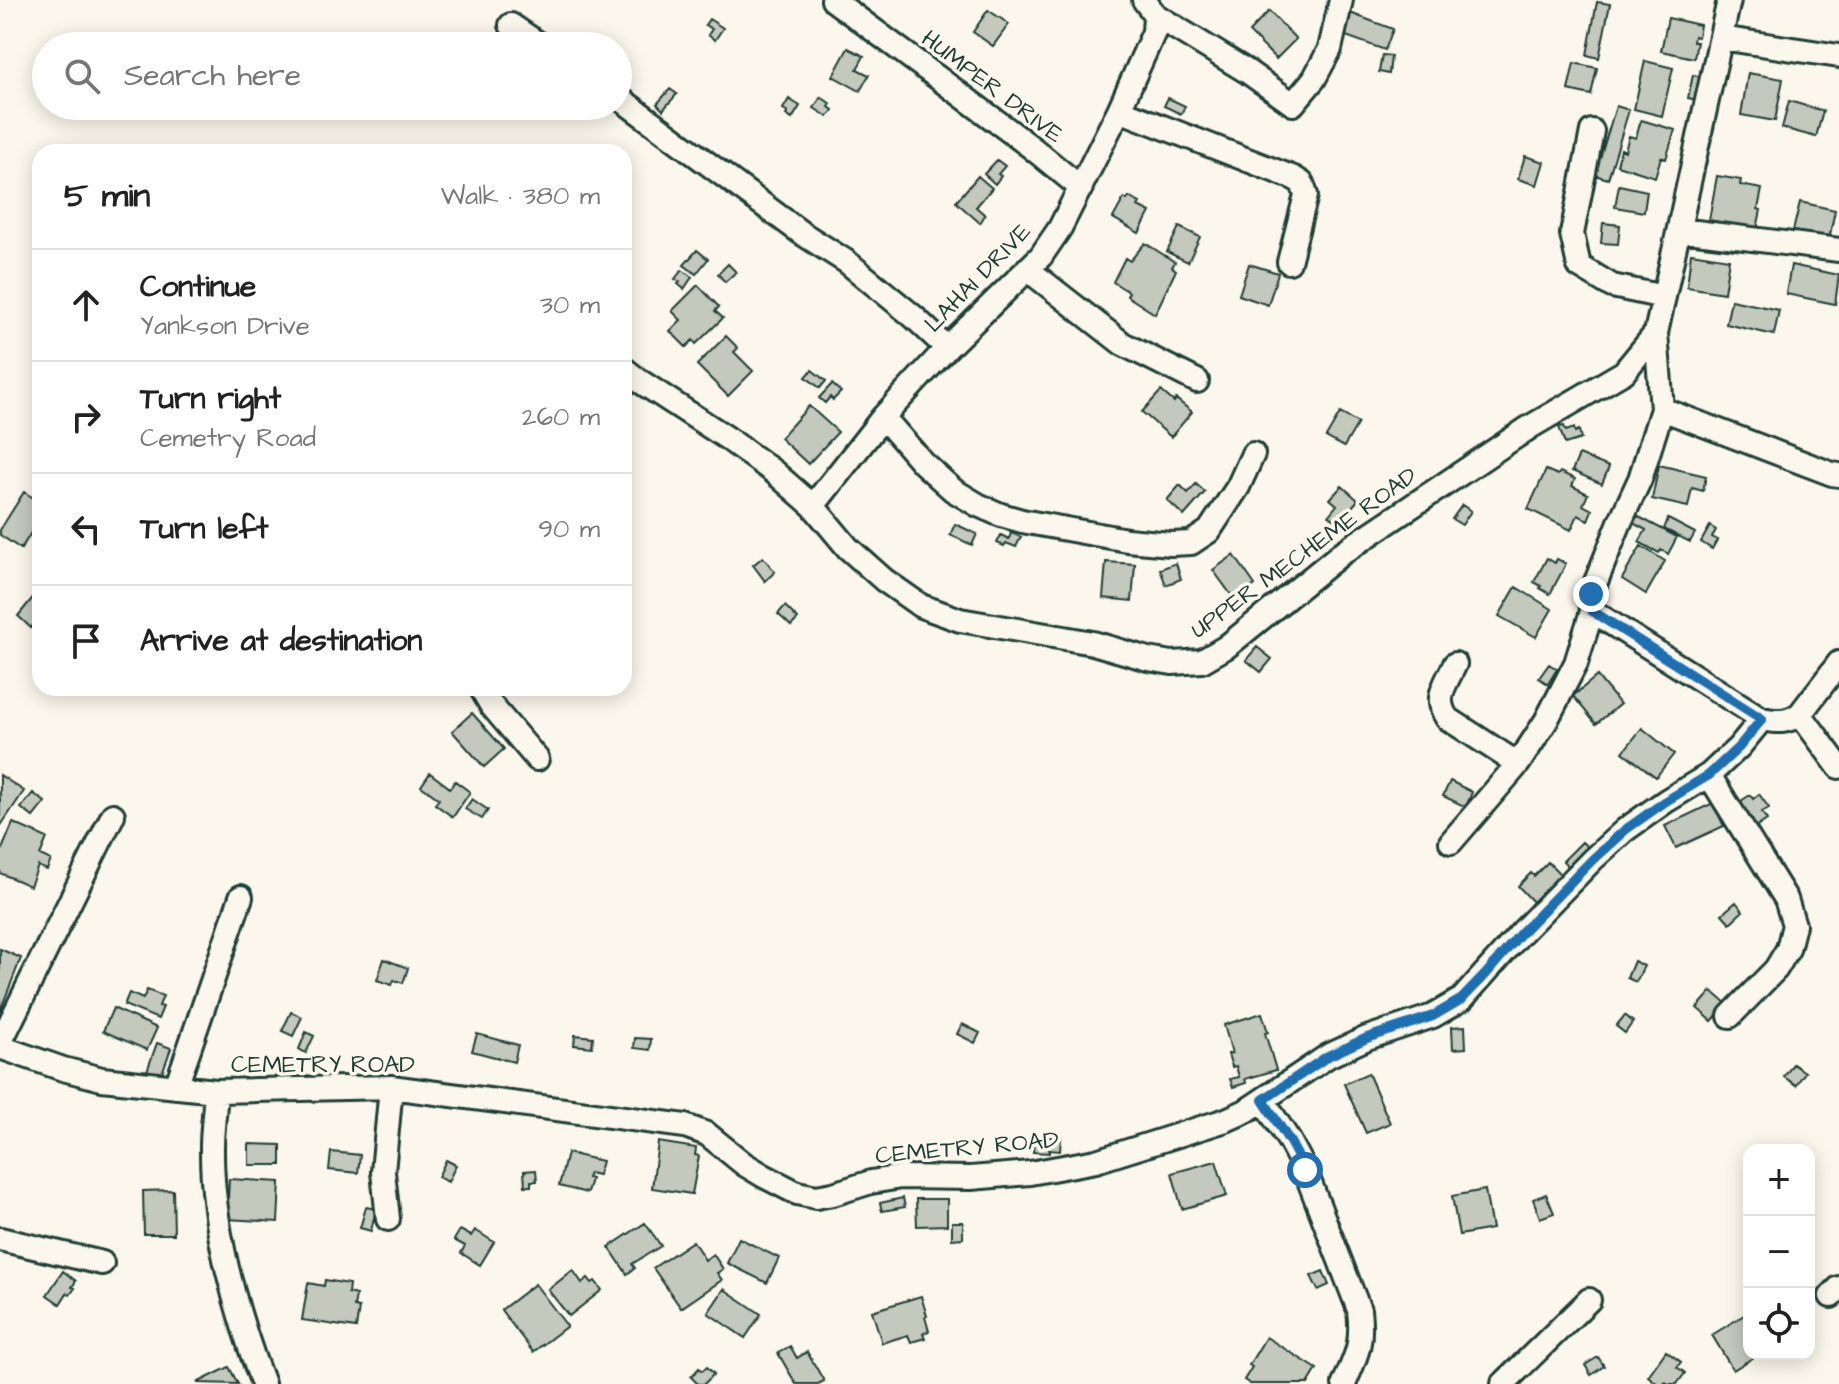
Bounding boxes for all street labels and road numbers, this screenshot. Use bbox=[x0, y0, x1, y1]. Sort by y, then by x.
street label: HUMPER DRIVE bbox=[914, 22, 1070, 152]
street label: LAHAI DRIVE bbox=[917, 216, 1039, 340]
street label: UPPER MECHEME ROAD bbox=[1184, 459, 1424, 647]
street label: CEMETRY ROAD bbox=[231, 1048, 415, 1082]
street label: CEMETRY ROAD bbox=[874, 1123, 1060, 1173]

